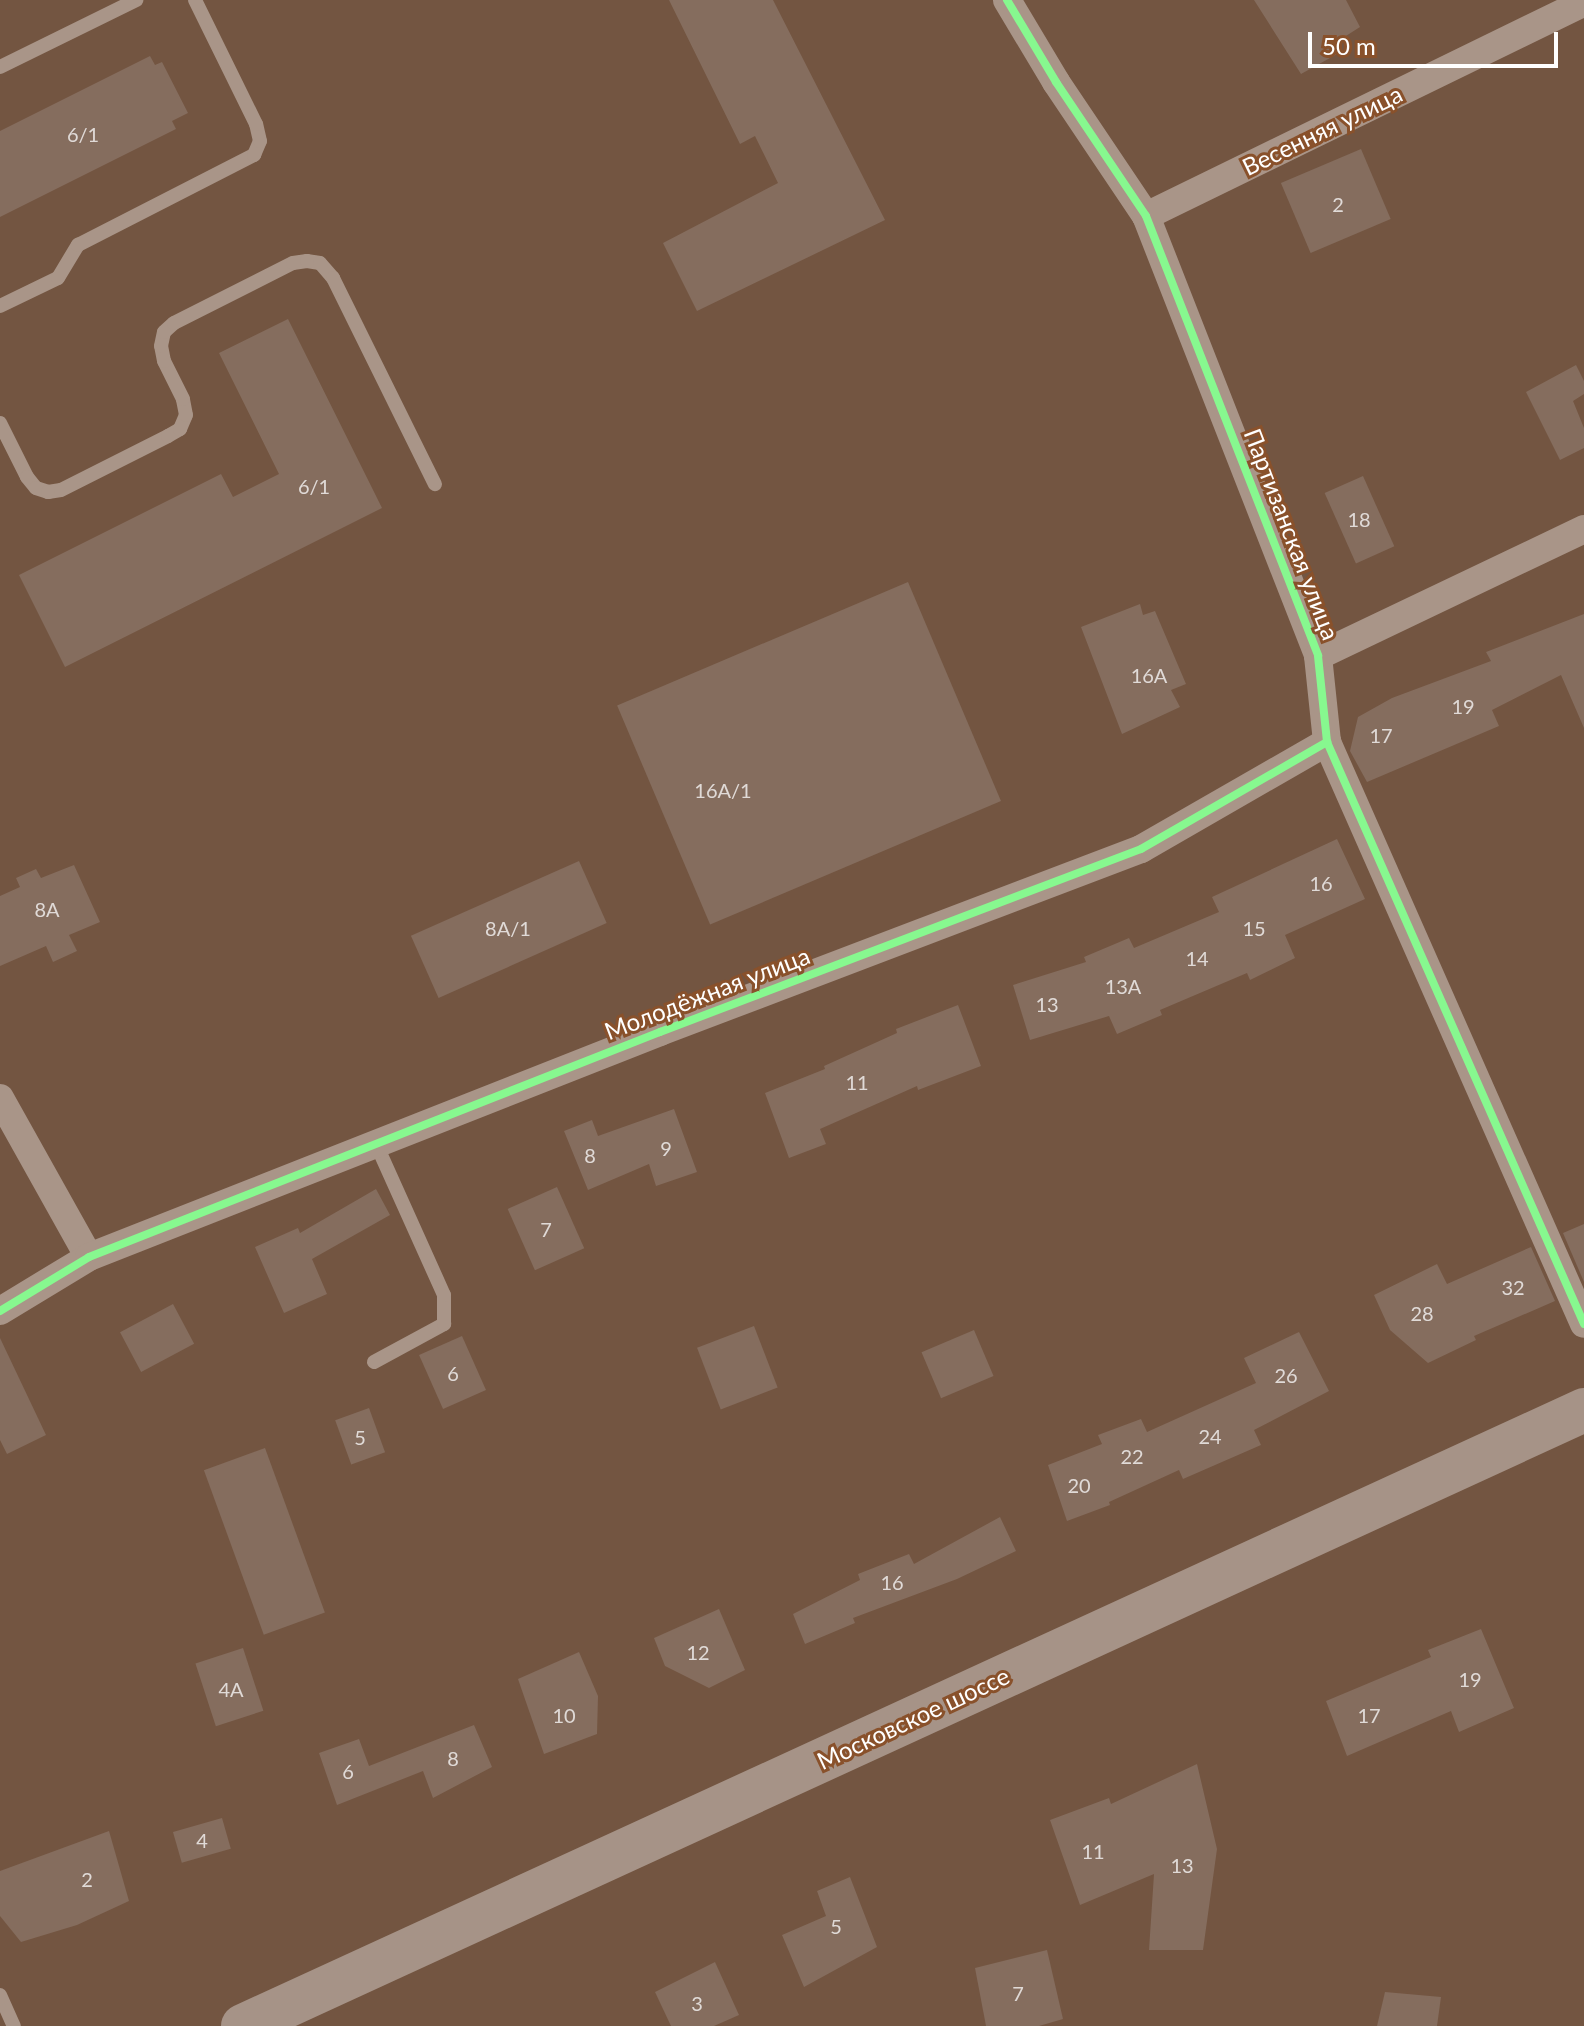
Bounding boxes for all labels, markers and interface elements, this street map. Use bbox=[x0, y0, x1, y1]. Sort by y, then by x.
scale bar bbox=[1312, 16, 1562, 66]
text: 50 m bbox=[1322, 31, 1376, 60]
street label: Весенняя улица bbox=[1237, 79, 1407, 181]
house number: 6/1 bbox=[67, 122, 99, 146]
house number: 2 bbox=[1332, 192, 1344, 216]
street label: Партизанская улица bbox=[1238, 424, 1346, 644]
house number: 6/1 bbox=[298, 474, 330, 498]
house number: 18 bbox=[1347, 507, 1371, 531]
house number: 16A bbox=[1131, 663, 1167, 687]
house number: 19 bbox=[1451, 694, 1475, 718]
house number: 17 bbox=[1369, 723, 1393, 747]
house number: 16A/1 bbox=[694, 778, 752, 802]
house number: 16 bbox=[1309, 871, 1333, 895]
house number: 8А bbox=[34, 897, 60, 921]
house number: 8A/1 bbox=[485, 916, 531, 940]
house number: 15 bbox=[1242, 916, 1266, 940]
street label: Молодёжная улица bbox=[600, 941, 814, 1045]
house number: 14 bbox=[1185, 946, 1209, 970]
house number: 13А bbox=[1105, 974, 1141, 998]
house number: 13 bbox=[1035, 992, 1059, 1016]
house number: 11 bbox=[845, 1070, 869, 1094]
house number: 9 bbox=[660, 1136, 672, 1160]
house number: 8 bbox=[584, 1143, 596, 1167]
house number: 7 bbox=[540, 1217, 552, 1241]
house number: 32 bbox=[1501, 1275, 1525, 1299]
house number: 28 bbox=[1410, 1301, 1434, 1325]
house number: 6 bbox=[447, 1361, 459, 1385]
house number: 26 bbox=[1274, 1363, 1298, 1387]
house number: 24 bbox=[1198, 1424, 1222, 1448]
house number: 5 bbox=[354, 1425, 366, 1449]
house number: 22 bbox=[1120, 1444, 1144, 1468]
house number: 20 bbox=[1067, 1473, 1091, 1497]
house number: 16 bbox=[880, 1570, 904, 1594]
house number: 12 bbox=[686, 1640, 710, 1664]
street label: Московское шоссе bbox=[812, 1661, 1014, 1775]
house number: 19 bbox=[1458, 1667, 1482, 1691]
house number: 4А bbox=[218, 1677, 244, 1701]
house number: 10 bbox=[552, 1703, 576, 1727]
house number: 17 bbox=[1357, 1703, 1381, 1727]
house number: 8 bbox=[447, 1746, 459, 1770]
house number: 6 bbox=[342, 1759, 354, 1783]
house number: 4 bbox=[196, 1828, 208, 1852]
house number: 11 bbox=[1081, 1839, 1105, 1863]
house number: 13 bbox=[1170, 1853, 1194, 1877]
house number: 2 bbox=[81, 1867, 93, 1891]
house number: 5 bbox=[830, 1914, 842, 1938]
house number: 7 bbox=[1012, 1981, 1024, 2005]
house number: 3 bbox=[691, 1991, 703, 2015]

